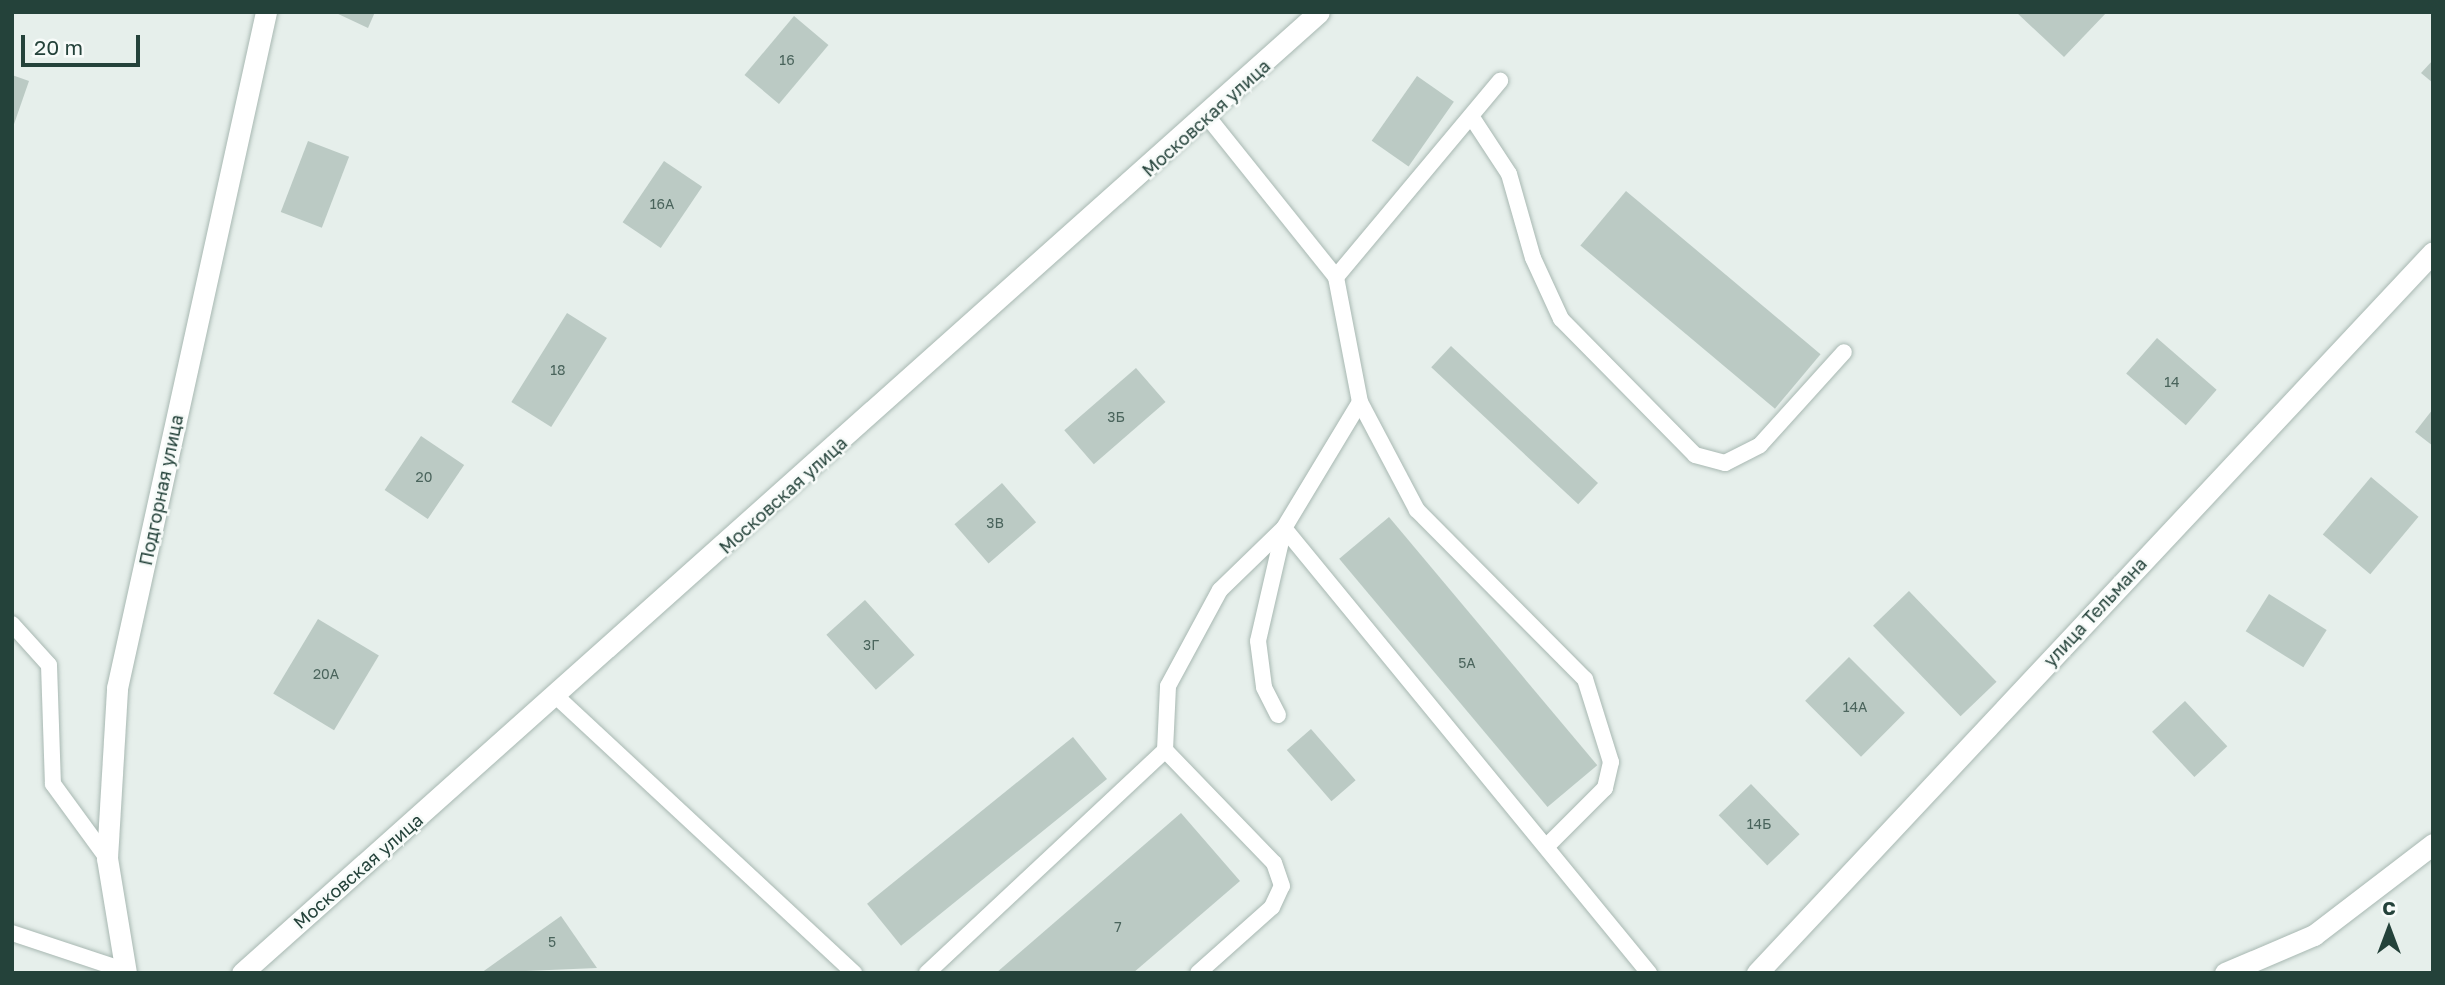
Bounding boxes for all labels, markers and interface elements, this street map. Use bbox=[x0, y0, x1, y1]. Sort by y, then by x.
scale bar bbox=[24, 21, 144, 65]
text: 20 m bbox=[34, 34, 83, 60]
house number: 16 bbox=[779, 52, 795, 68]
street label: Московская улица bbox=[1138, 55, 1274, 181]
house number: 16А bbox=[650, 196, 674, 212]
house number: 18 bbox=[550, 362, 566, 378]
house number: 14 bbox=[2164, 374, 2180, 390]
house number: 3Б bbox=[1107, 409, 1125, 425]
street label: Подгорная улица bbox=[134, 413, 188, 567]
street label: Московская улица bbox=[715, 432, 851, 558]
house number: 20 bbox=[416, 469, 432, 485]
house number: 3В bbox=[986, 515, 1004, 531]
street label: улица Тельмана bbox=[2039, 553, 2151, 671]
house number: 3Г bbox=[863, 637, 879, 653]
house number: 5А bbox=[1458, 655, 1476, 671]
house number: 20А bbox=[313, 666, 339, 682]
house number: 14А bbox=[1843, 699, 1867, 715]
street label: Московская улица bbox=[289, 809, 427, 933]
house number: 14Б bbox=[1747, 816, 1771, 832]
north arrow bbox=[2354, 894, 2424, 964]
text: С bbox=[2382, 896, 2396, 919]
house number: 7 bbox=[1114, 919, 1122, 935]
house number: 5 bbox=[548, 934, 556, 950]

